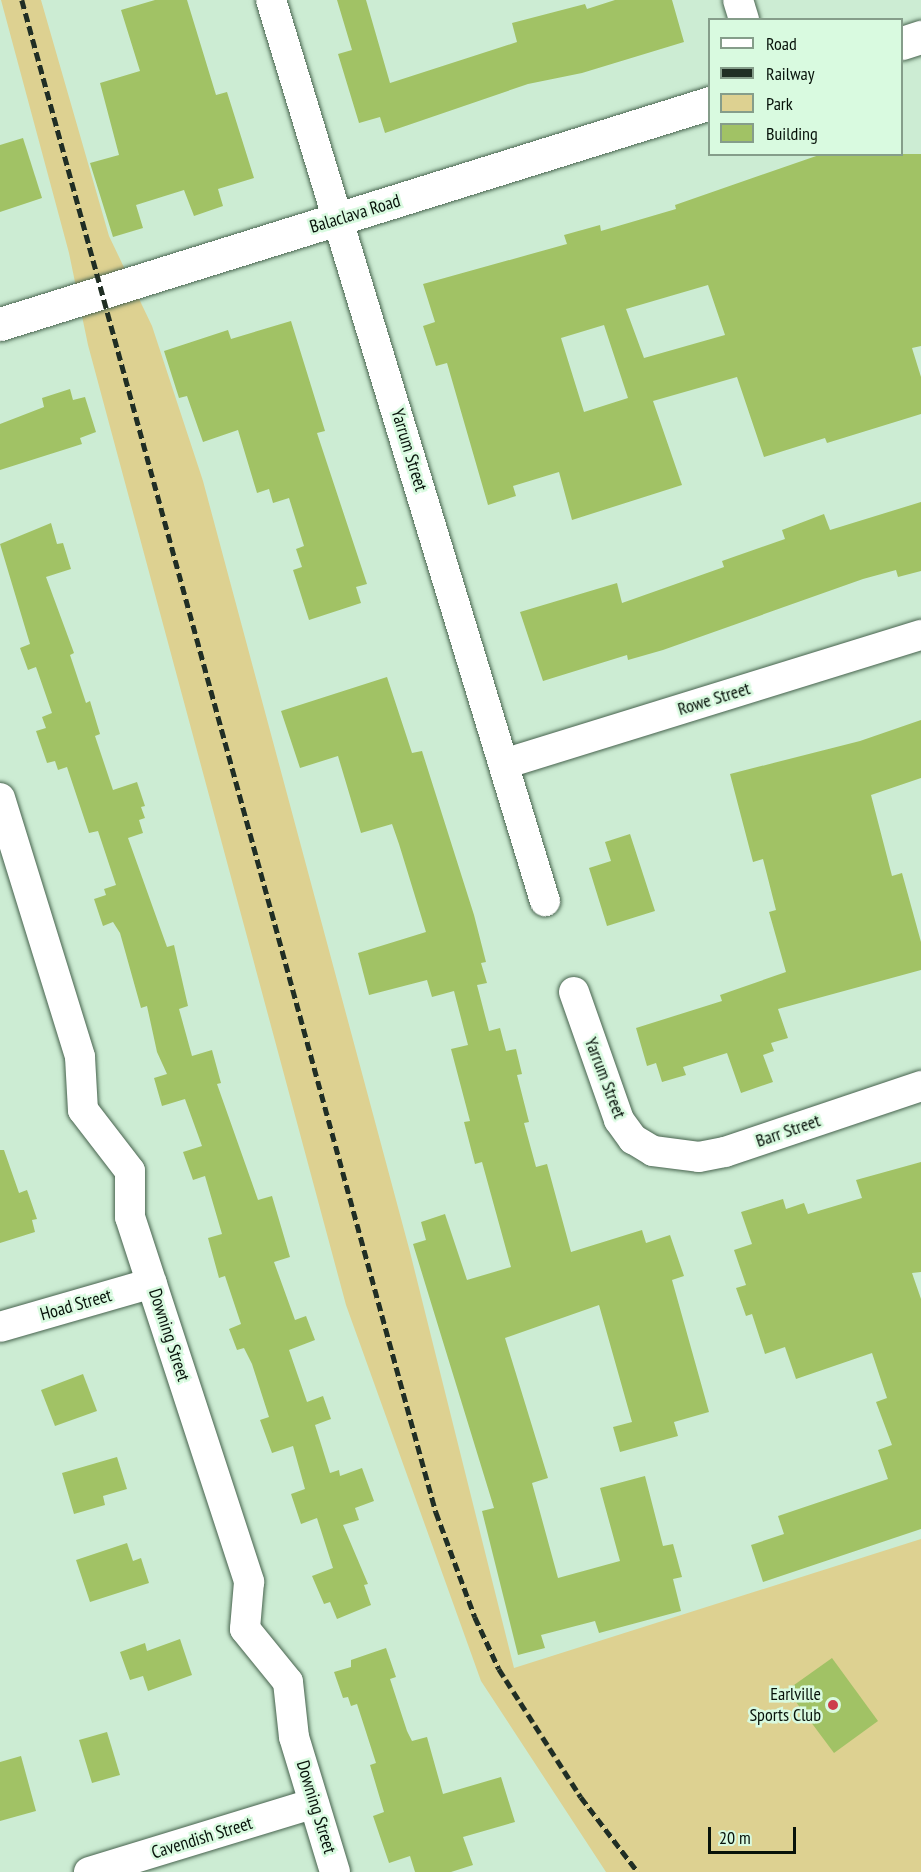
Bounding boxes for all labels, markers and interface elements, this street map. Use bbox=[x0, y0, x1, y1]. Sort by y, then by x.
legend bbox=[708, 18, 903, 156]
text: Road bbox=[766, 32, 797, 55]
text: Railway bbox=[766, 62, 815, 85]
text: Park bbox=[766, 92, 793, 115]
text: Building bbox=[766, 122, 818, 145]
street label: Balaclava Road bbox=[307, 190, 403, 238]
street label: Yarrum Street bbox=[386, 406, 432, 494]
street label: Rowe Street bbox=[675, 678, 753, 720]
street label: Yarrum Street bbox=[580, 1035, 630, 1121]
street label: Barr Street bbox=[753, 1110, 823, 1152]
street label: Hoad Street bbox=[38, 1284, 114, 1326]
street label: Downing Street bbox=[144, 1286, 194, 1384]
place label: Earlville Sports Club bbox=[749, 1684, 821, 1726]
marker: Earlville Sports Club bbox=[826, 1698, 840, 1712]
street label: Downing Street bbox=[292, 1758, 340, 1856]
street label: Cavendish Street bbox=[149, 1812, 255, 1864]
scale bar bbox=[711, 1815, 800, 1853]
text: 20 m bbox=[719, 1826, 751, 1849]

